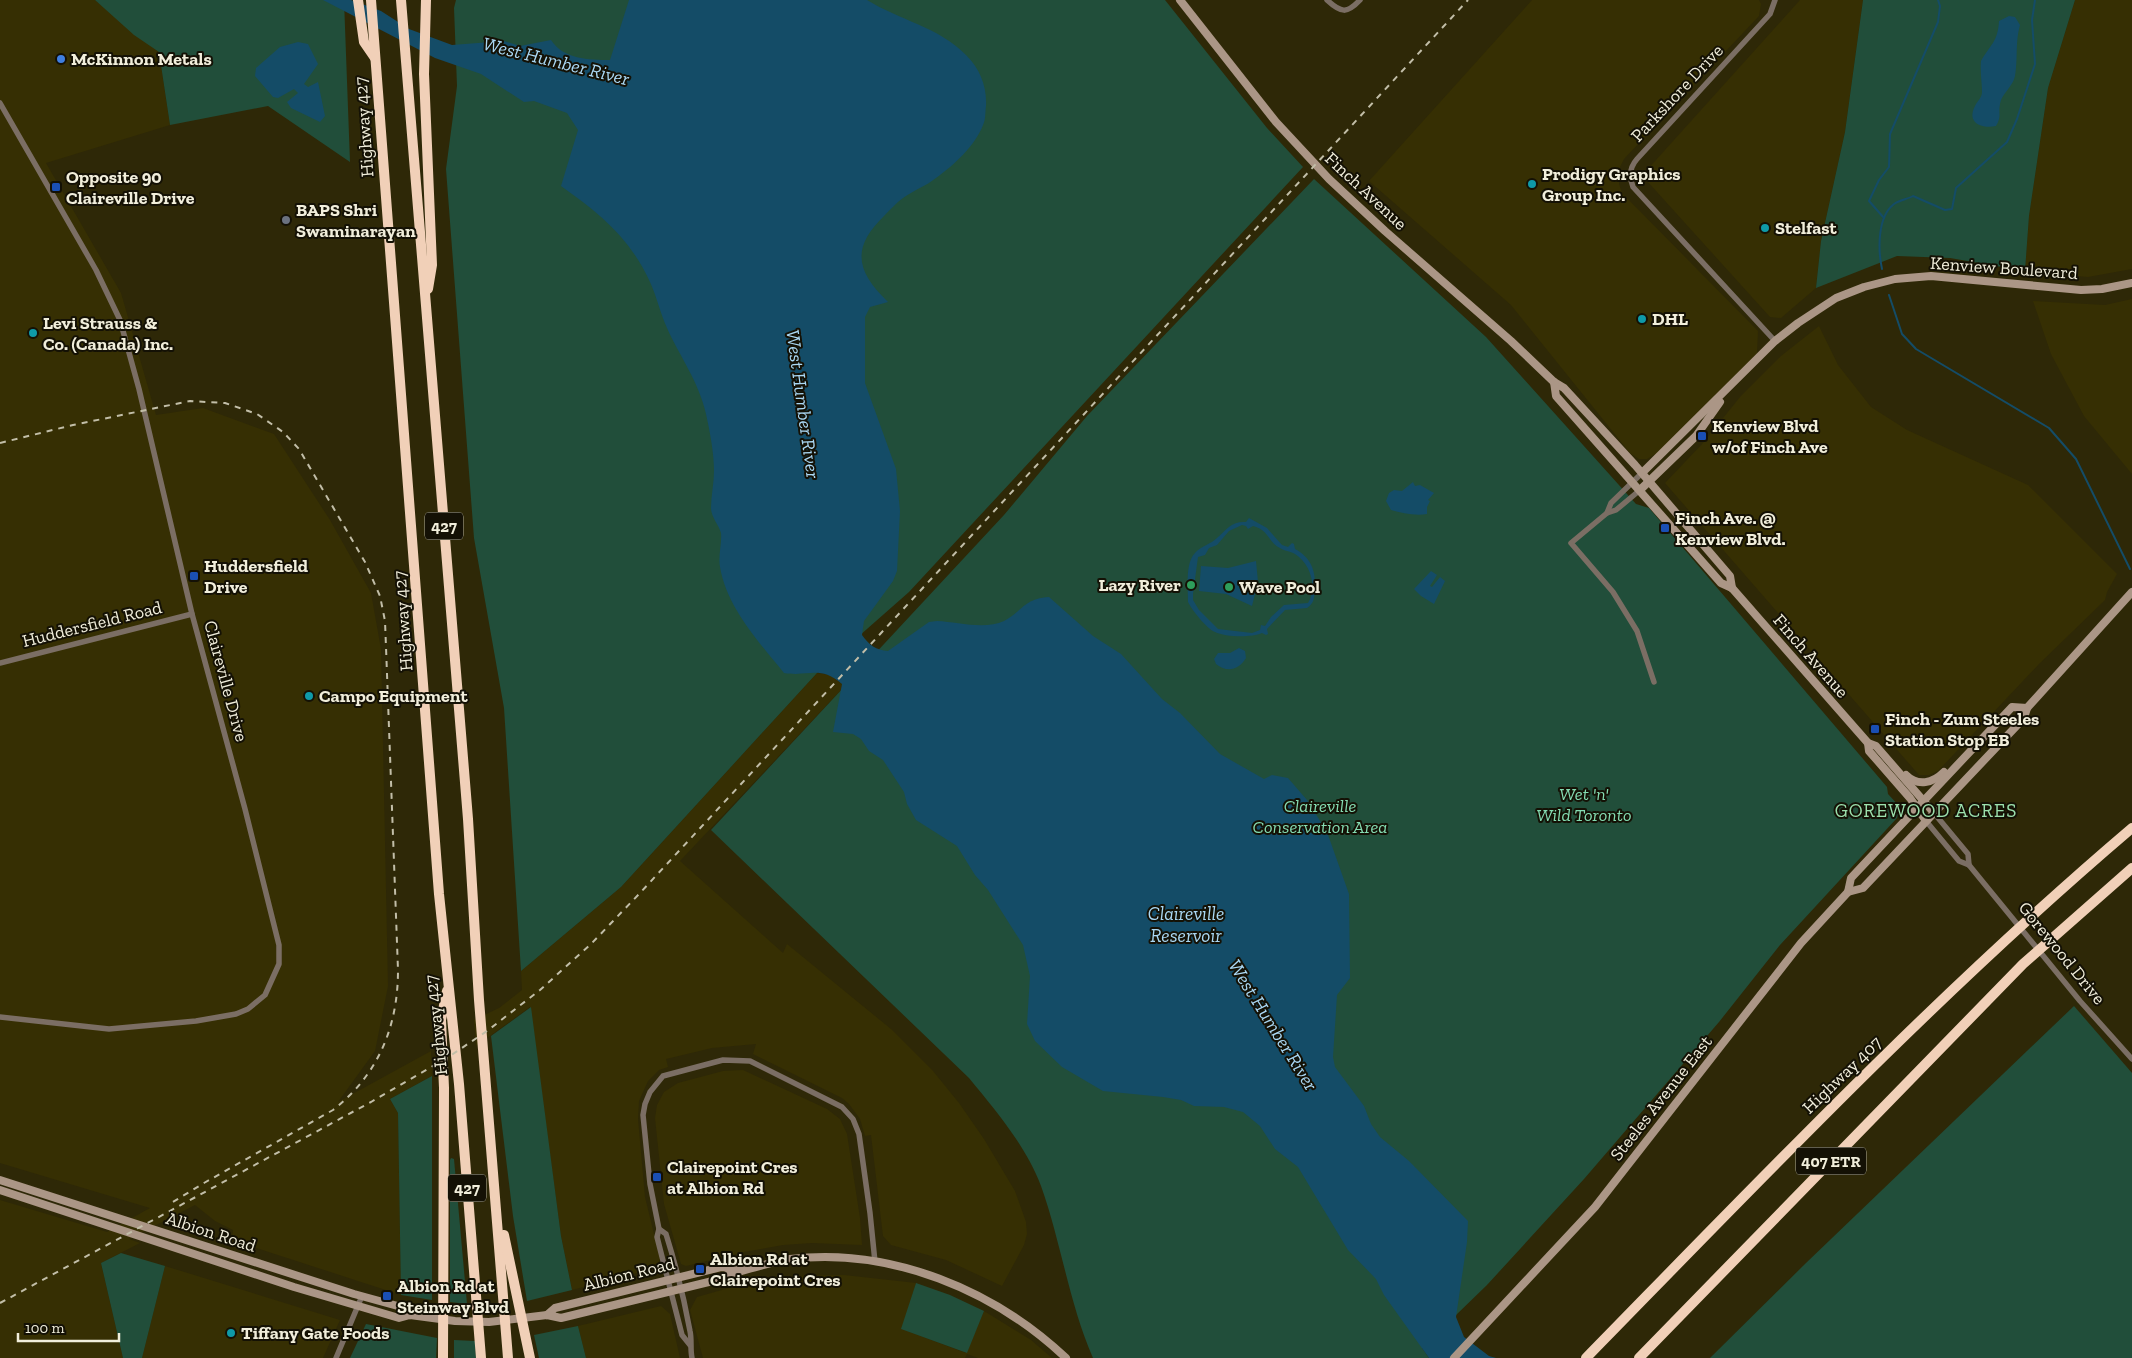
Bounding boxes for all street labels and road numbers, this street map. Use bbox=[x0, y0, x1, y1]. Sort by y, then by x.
street label: Parkshore Drive bbox=[1626, 40, 1728, 146]
street label: Highway 427 bbox=[349, 76, 378, 178]
street label: Finch Avenue bbox=[1320, 147, 1412, 235]
street label: Kenview Boulevard bbox=[1929, 252, 2079, 284]
road number: 427 bbox=[425, 512, 463, 540]
street label: Highway 427 bbox=[388, 570, 417, 672]
street label: Huddersfield Road bbox=[20, 596, 164, 652]
street label: Finch Avenue bbox=[1769, 609, 1853, 703]
street label: Claireville Drive bbox=[199, 618, 253, 744]
street label: Gorewood Drive bbox=[2014, 897, 2110, 1009]
street label: Highway 427 bbox=[420, 973, 452, 1076]
street label: Steeles Avenue East bbox=[1605, 1031, 1717, 1165]
street label: Highway 407 bbox=[1798, 1031, 1887, 1118]
road number: 407 ETR bbox=[1796, 1148, 1866, 1174]
road number: 427 bbox=[448, 1174, 486, 1202]
street label: Albion Road bbox=[163, 1207, 259, 1257]
street label: Albion Road bbox=[581, 1252, 677, 1296]

